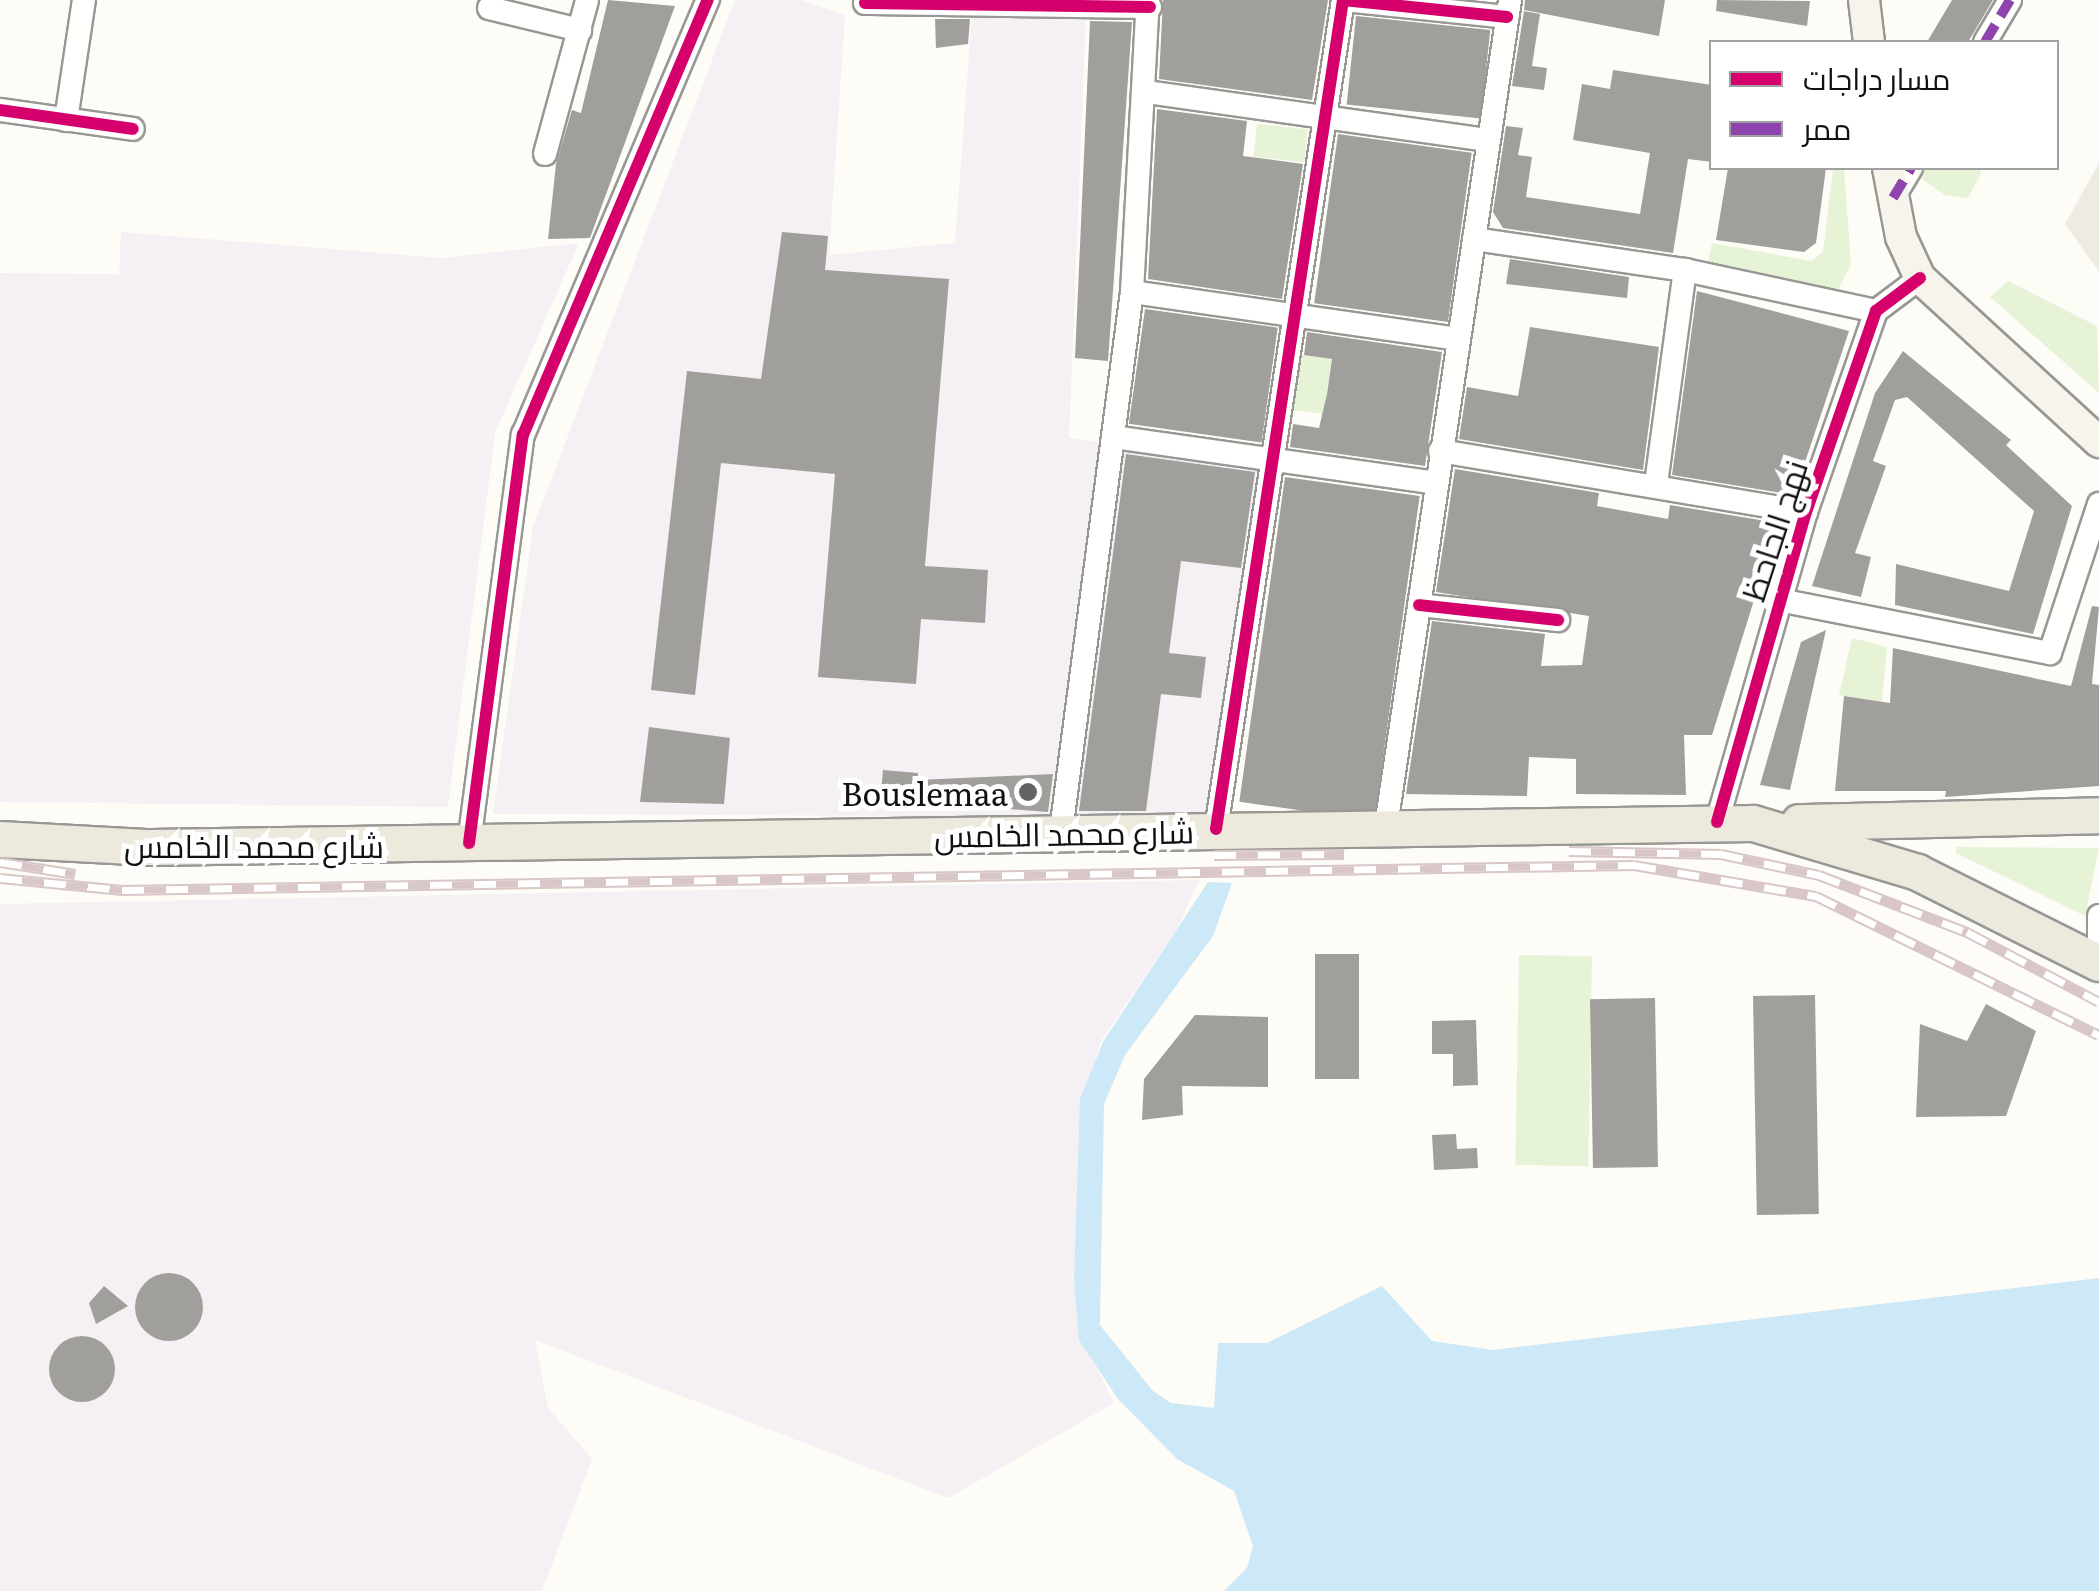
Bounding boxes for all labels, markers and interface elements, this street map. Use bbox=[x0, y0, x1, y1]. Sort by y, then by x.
legend bbox=[1709, 40, 2059, 170]
text: مسار دراجات bbox=[1803, 55, 1950, 99]
text: ممر bbox=[1803, 105, 1852, 149]
street label: نهج الجاحظ bbox=[1732, 455, 1814, 605]
place label: Bouslemaa bbox=[841, 773, 1008, 811]
marker: Bouslemaa bbox=[1017, 781, 1039, 803]
street label: شارع محمد الخامس bbox=[934, 811, 1194, 853]
street label: شارع محمد الخامس bbox=[124, 825, 384, 863]

